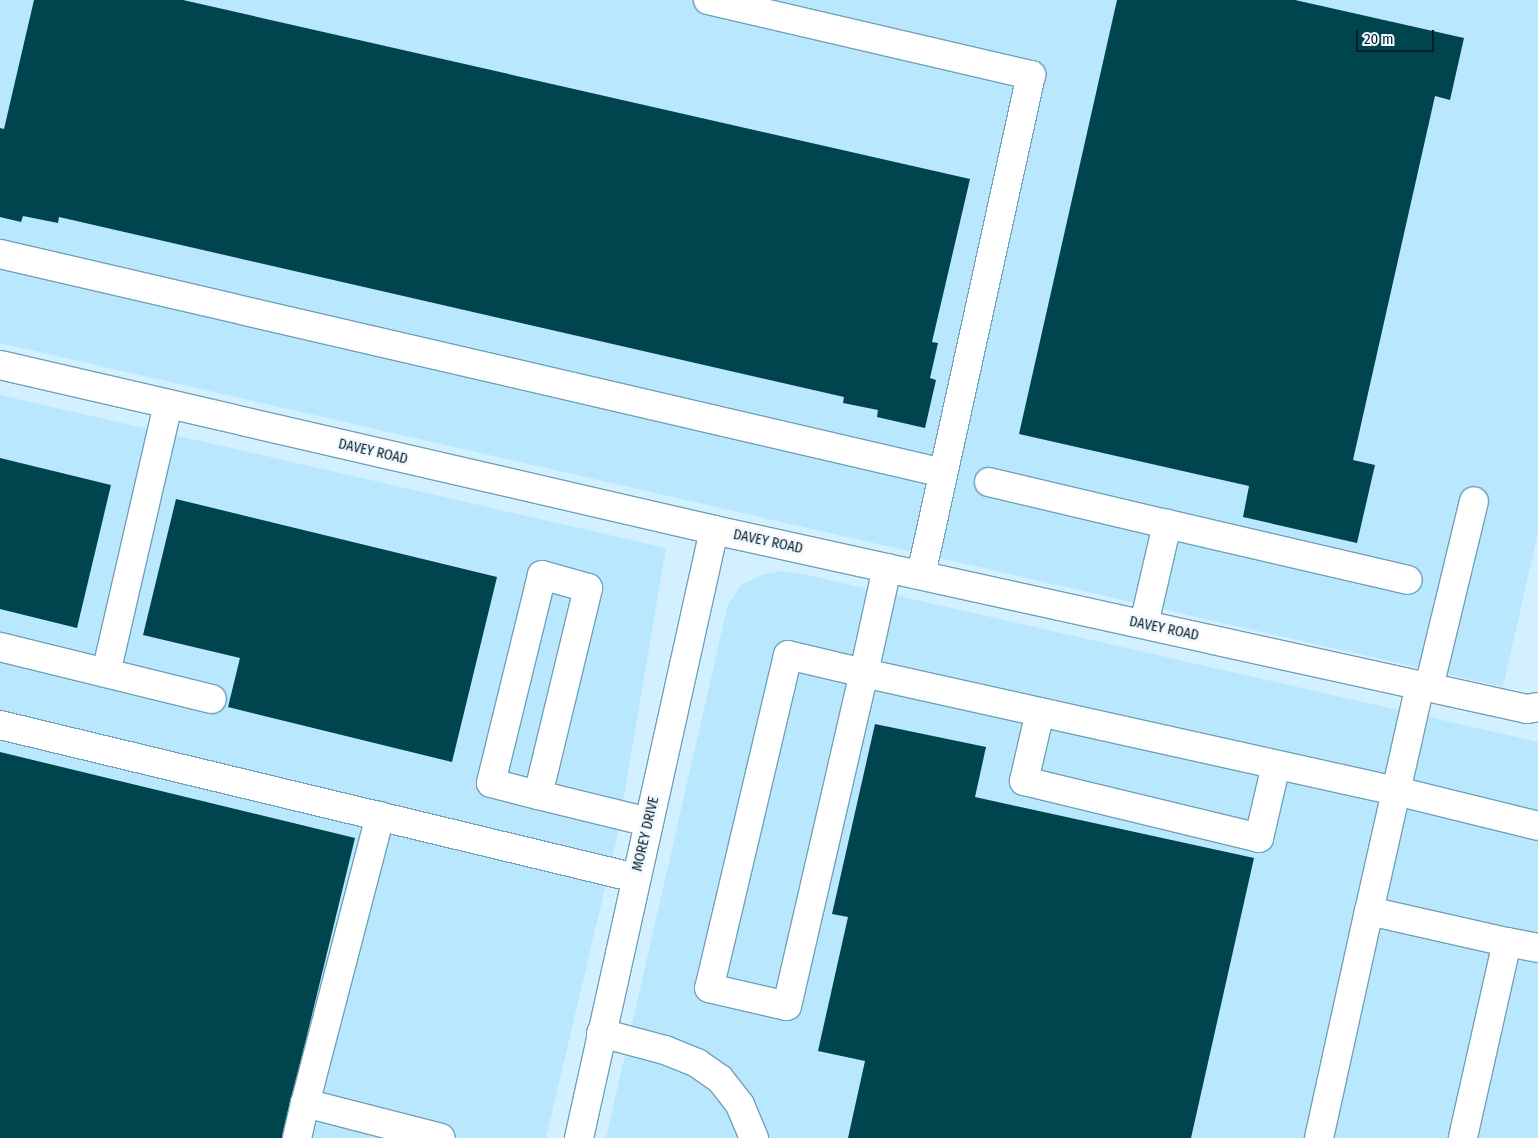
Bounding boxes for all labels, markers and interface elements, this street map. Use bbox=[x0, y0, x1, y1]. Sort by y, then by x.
scale bar bbox=[1358, 20, 1436, 52]
text: 20 m bbox=[1364, 30, 1394, 48]
street label: DAVEY ROAD bbox=[337, 436, 409, 468]
street label: DAVEY ROAD bbox=[732, 526, 804, 558]
street label: DAVEY ROAD bbox=[1128, 613, 1200, 645]
street label: MOREY DRIVE bbox=[629, 795, 663, 873]

